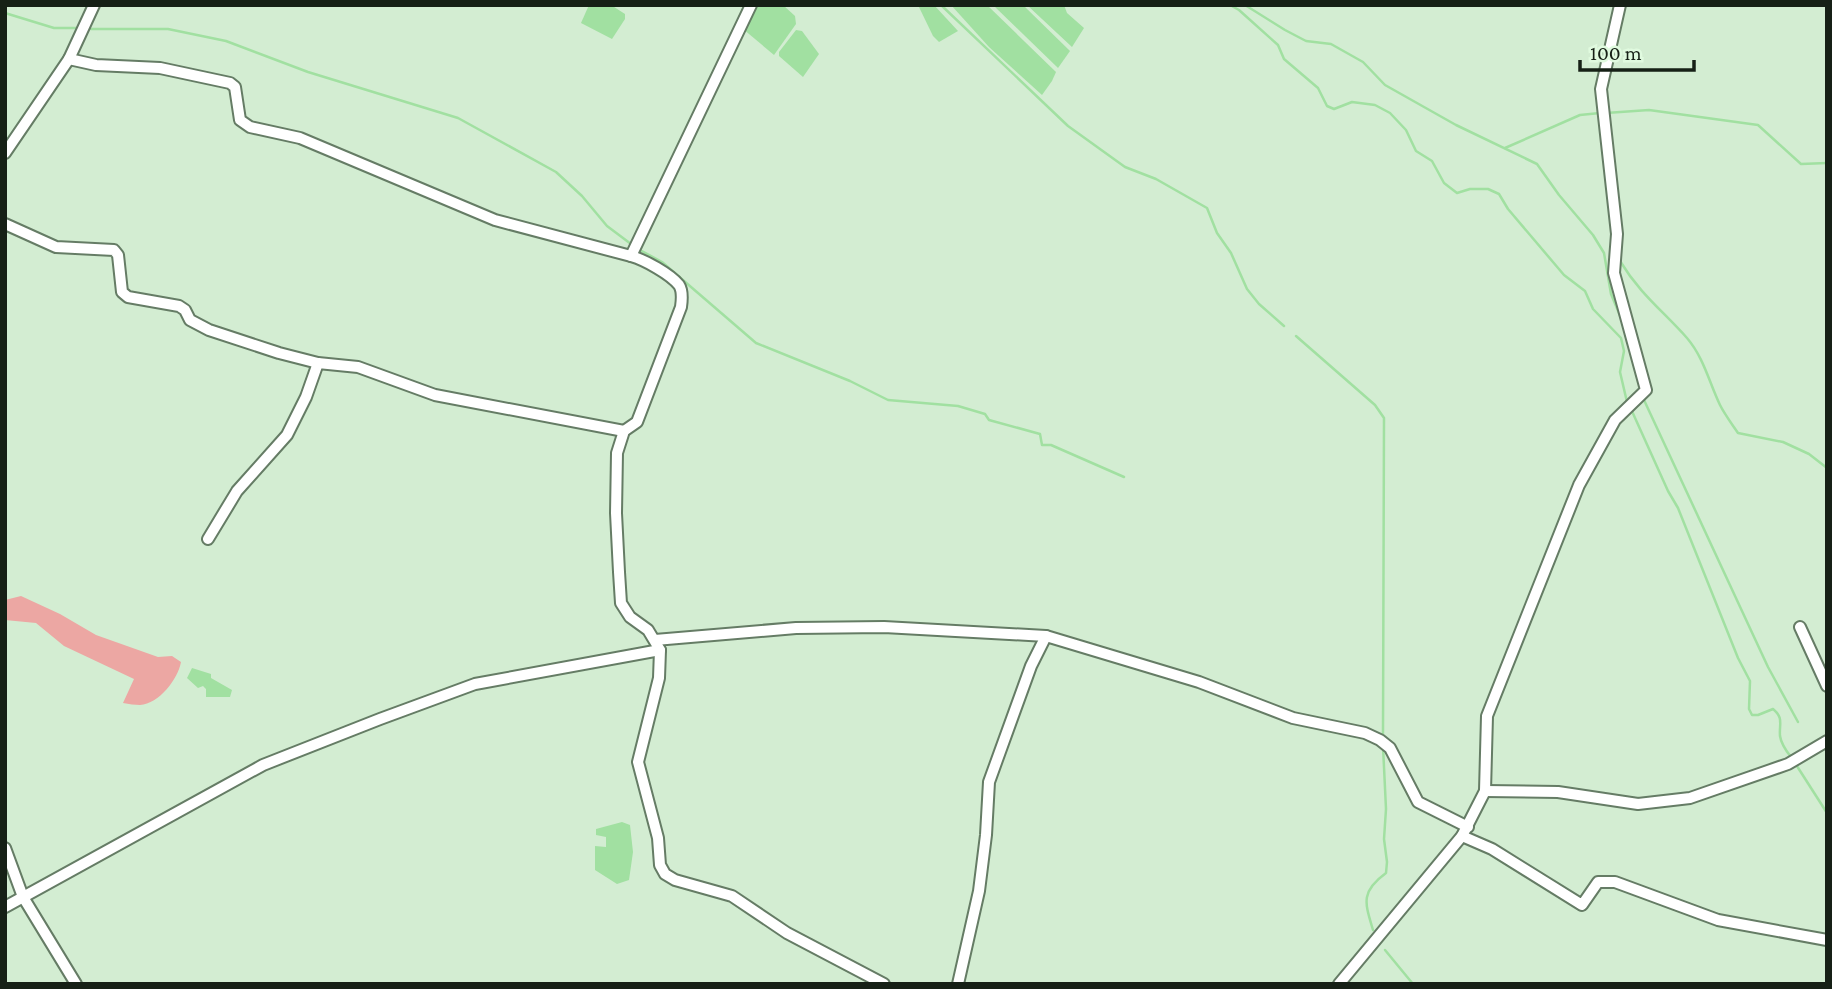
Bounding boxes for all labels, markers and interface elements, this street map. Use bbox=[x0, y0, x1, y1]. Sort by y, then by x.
scale bar bbox=[1580, 28, 1694, 72]
text: 100 m bbox=[1590, 41, 1642, 65]

